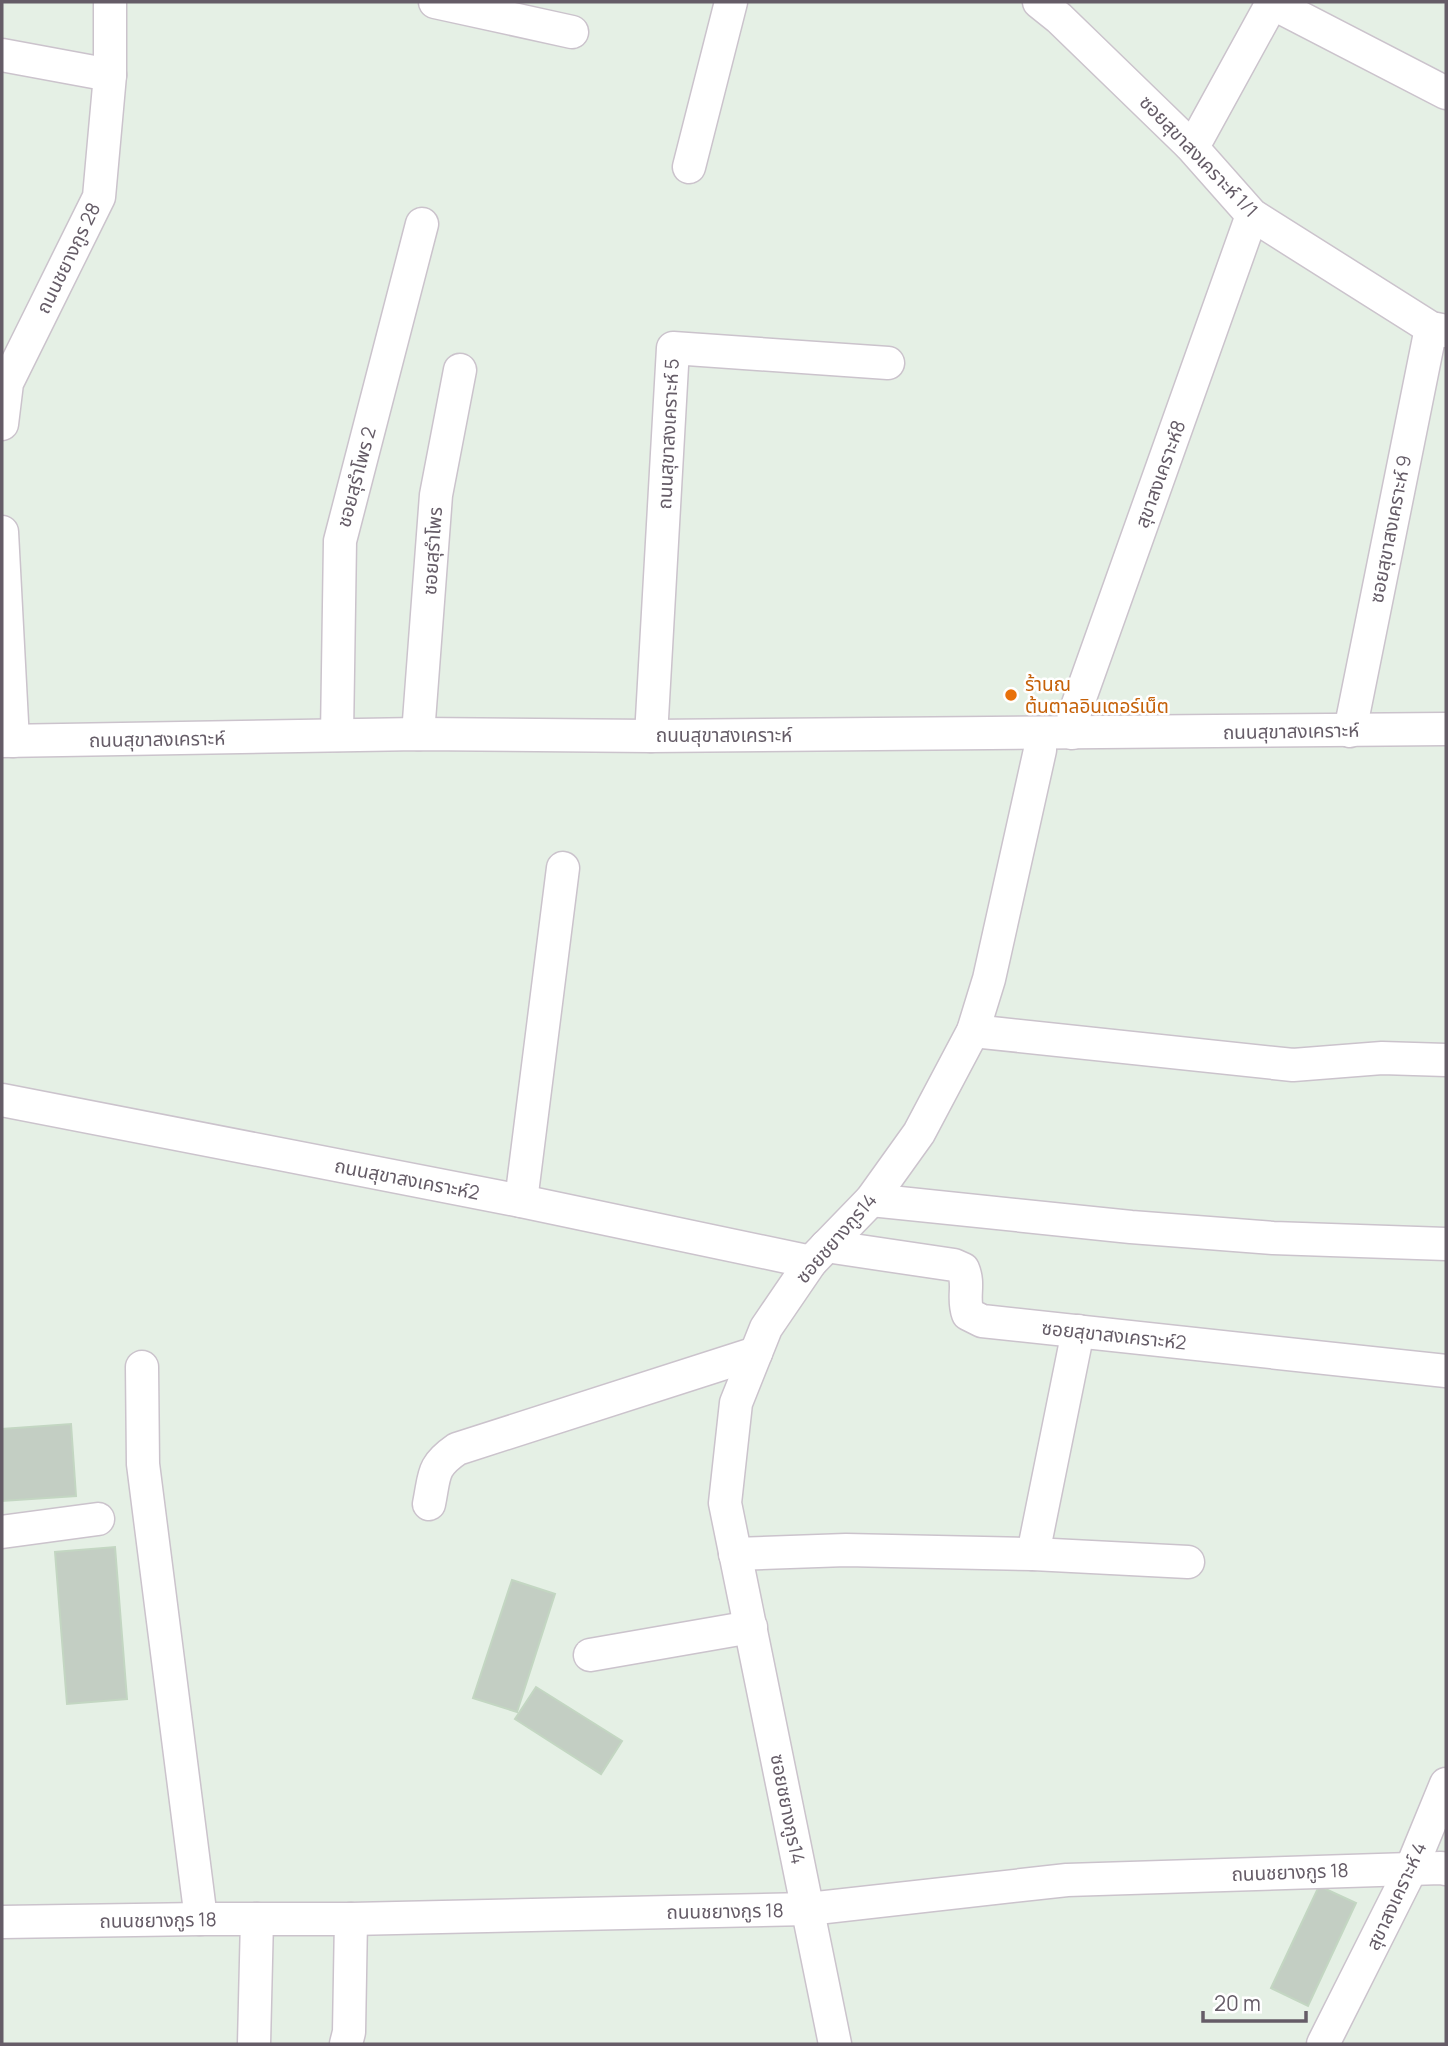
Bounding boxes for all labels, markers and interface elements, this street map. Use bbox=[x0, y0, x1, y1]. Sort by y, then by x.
street label: ซอยสุขาสงเคราะห์ 1/1 bbox=[1134, 89, 1264, 223]
street label: ถนนชยางกูร 28 bbox=[30, 198, 106, 318]
street label: ถนนสุขาสงเคราะห์ 5 bbox=[651, 358, 685, 510]
street label: สุขาสงเคราะห์8 bbox=[1129, 417, 1191, 531]
street label: ชอยสุรำโพร 2 bbox=[330, 424, 382, 530]
street label: ซอยสุขาสงเคราะห์ 9 bbox=[1363, 453, 1417, 605]
street label: ชอยสุรำโพร bbox=[416, 506, 448, 596]
place label: ร้านณ ต้นตาลอินเตอร์เน็ต bbox=[1025, 671, 1169, 719]
marker: ร้านณ ต้นตาลอินเตอร์เน็ต bbox=[1003, 687, 1019, 703]
street label: ถนนสุขาสงเคราะห์ bbox=[1223, 717, 1360, 745]
street label: ถนนสุขาสงเคราะห์ bbox=[656, 722, 793, 748]
street label: ถนนสุขาสงเคราะห์ bbox=[89, 725, 226, 753]
street label: ถนนสุขาสงเคราะห์2 bbox=[332, 1152, 482, 1206]
street label: ซอยชยางกูร14 bbox=[790, 1187, 882, 1289]
street label: ซอยสุขาสงเคราะห์2 bbox=[1040, 1314, 1188, 1356]
street label: ซอยชยางกูร14 bbox=[765, 1752, 811, 1866]
street label: สุขาสงเคราะห์ 4 bbox=[1360, 1838, 1432, 1954]
street label: ถนนชยางกูร 18 bbox=[1231, 1857, 1349, 1887]
street label: ถนนชยางกูร 18 bbox=[666, 1897, 784, 1925]
street label: ถนนชยางกูร 18 bbox=[99, 1906, 217, 1934]
scale bar bbox=[1203, 1980, 1306, 2024]
text: 20 m bbox=[1214, 1989, 1261, 2017]

